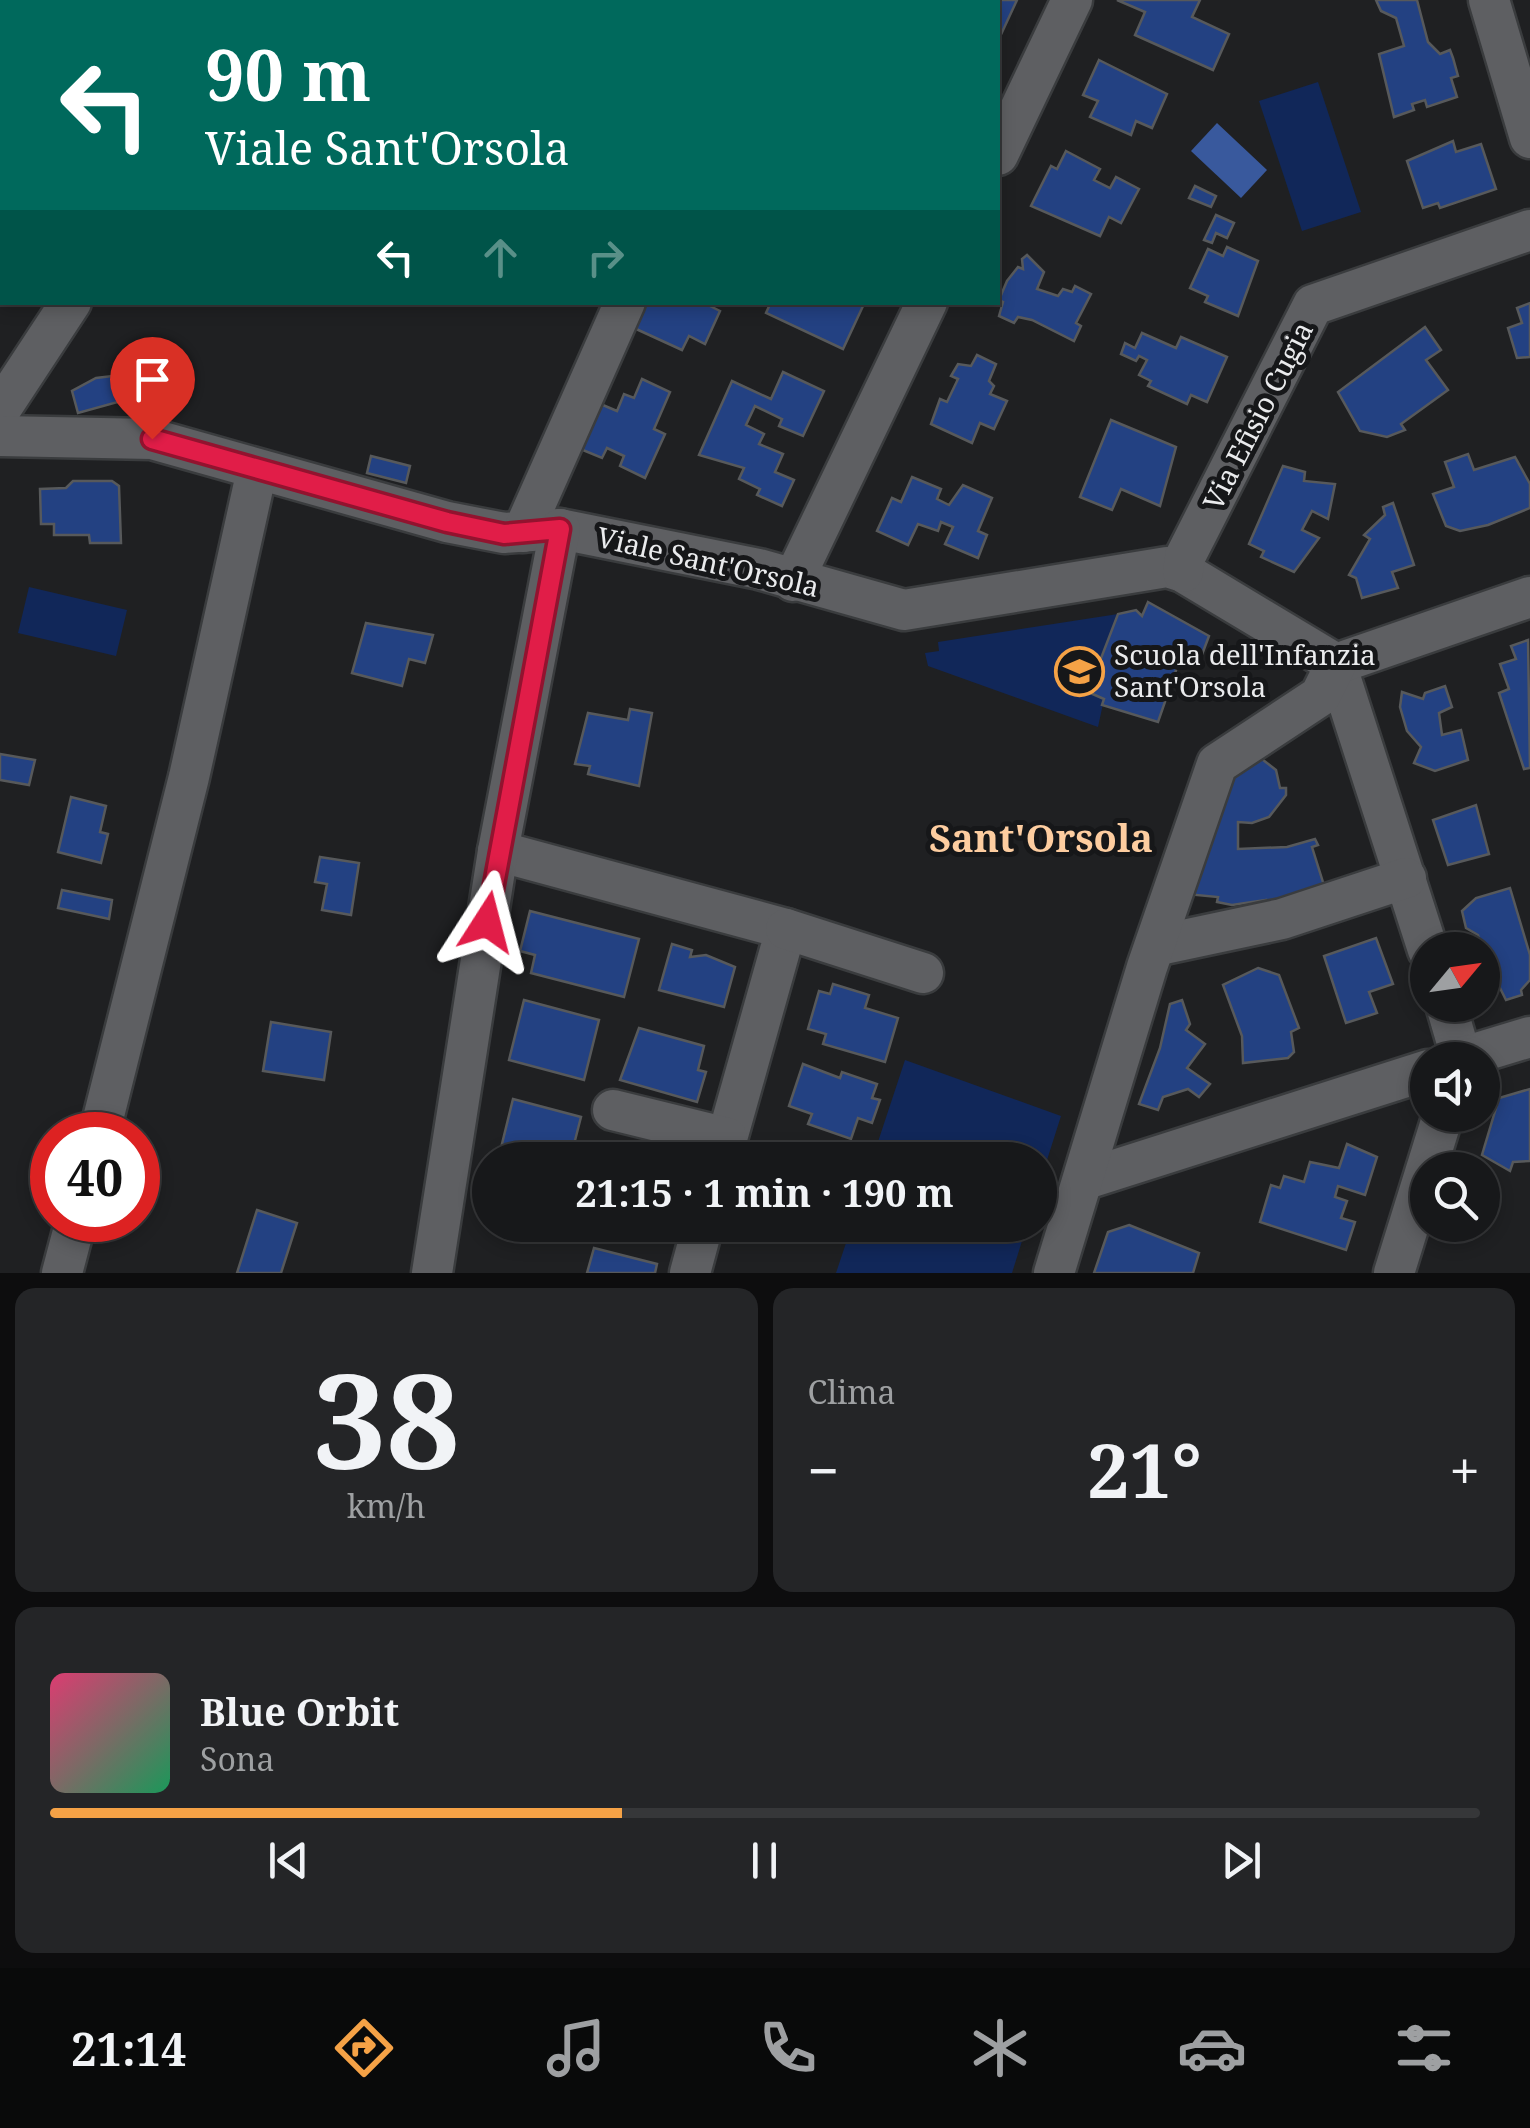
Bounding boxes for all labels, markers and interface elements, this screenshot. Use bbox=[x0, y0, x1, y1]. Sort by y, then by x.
text: 90 m bbox=[205, 26, 371, 122]
icon: left bbox=[40, 40, 170, 170]
text: Viale Sant'Orsola bbox=[205, 117, 570, 178]
icon: left bbox=[368, 230, 423, 285]
icon: ahead bbox=[473, 230, 528, 285]
icon: right bbox=[578, 230, 633, 285]
street label: Via Efisio Cugia bbox=[1193, 315, 1321, 516]
pin bbox=[110, 337, 195, 440]
icon: arrive bbox=[125, 352, 180, 407]
street label: Viale Sant'Orsola bbox=[593, 517, 823, 605]
place label: Scuola dell'Infanzia Sant'Orsola bbox=[1114, 635, 1376, 705]
school or university icon: Scuola dell'Infanzia Sant'Orsola bbox=[1053, 645, 1105, 697]
district label: Sant'Orsola bbox=[929, 811, 1153, 863]
position arrow bbox=[435, 870, 539, 974]
north arrow bbox=[1410, 932, 1500, 1022]
map controls bbox=[1410, 932, 1500, 1242]
button: sound bbox=[1410, 1042, 1500, 1132]
speed limit sign: 40 bbox=[30, 1112, 160, 1242]
button: search bbox=[1410, 1152, 1500, 1242]
text: 21:15 · 1 min · 190 m bbox=[575, 1166, 954, 1218]
text: 38 bbox=[313, 1330, 460, 1507]
text: Clima bbox=[808, 1370, 896, 1413]
text: 21° bbox=[1087, 1418, 1202, 1520]
text: − bbox=[808, 1432, 839, 1507]
text: + bbox=[1449, 1432, 1480, 1507]
text: km/h bbox=[347, 1484, 426, 1527]
text: Blue Orbit bbox=[200, 1685, 399, 1737]
text: Sona bbox=[200, 1737, 275, 1780]
icon: previous bbox=[261, 1833, 316, 1888]
icon: pause bbox=[737, 1833, 792, 1888]
icon: next bbox=[1214, 1833, 1269, 1888]
icon: directions bbox=[329, 2013, 399, 2083]
icon: music bbox=[541, 2013, 611, 2083]
icon: phone bbox=[753, 2013, 823, 2083]
icon: climate bbox=[965, 2013, 1035, 2083]
icon: car bbox=[1177, 2013, 1247, 2083]
icon: filters bbox=[1389, 2013, 1459, 2083]
text: 21:14 bbox=[71, 2018, 186, 2079]

